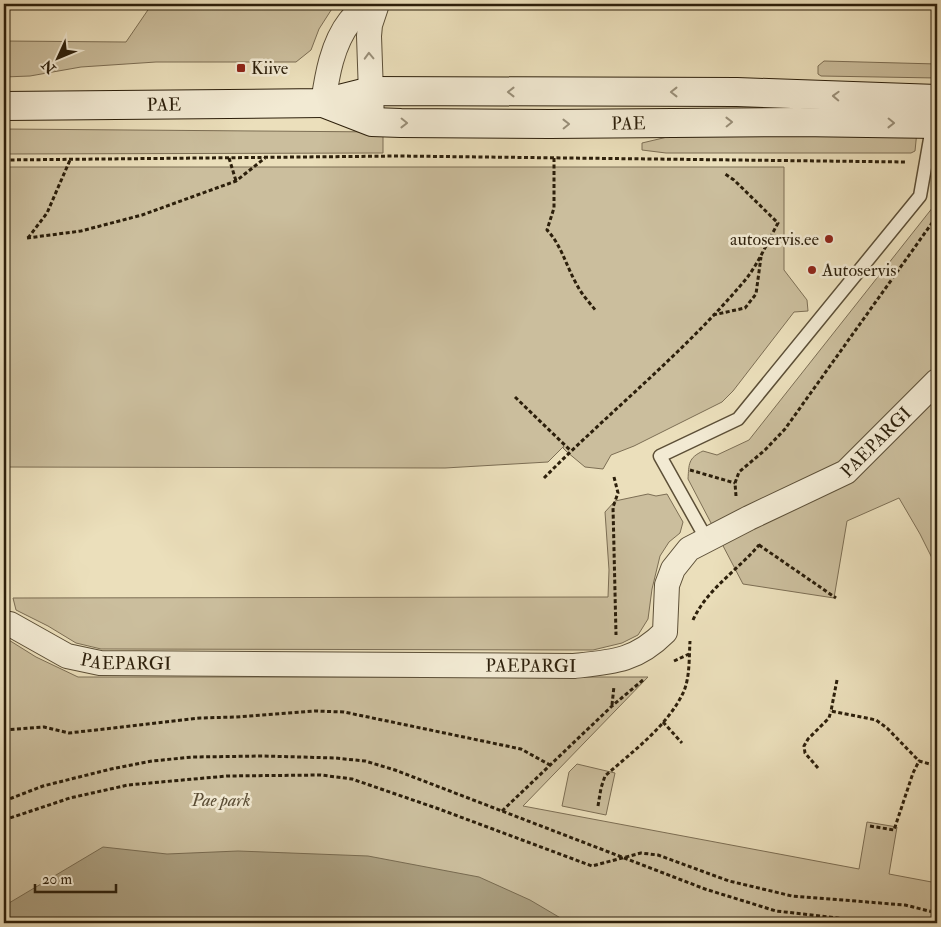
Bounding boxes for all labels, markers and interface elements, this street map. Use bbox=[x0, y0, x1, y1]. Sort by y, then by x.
north arrow bbox=[32, 32, 82, 82]
one-way arrow bbox=[364, 52, 374, 60]
text: N bbox=[38, 56, 60, 78]
place label: Kiive bbox=[251, 57, 289, 80]
marker: Kiive bbox=[235, 62, 247, 74]
one-way arrow bbox=[507, 87, 514, 97]
one-way arrow bbox=[669, 87, 677, 97]
one-way arrow bbox=[832, 90, 840, 101]
street label: PAE bbox=[147, 93, 181, 116]
street label: PAE bbox=[611, 112, 646, 135]
one-way arrow bbox=[725, 117, 733, 127]
one-way arrow bbox=[400, 118, 408, 128]
one-way arrow bbox=[888, 118, 895, 128]
one-way arrow bbox=[562, 119, 570, 129]
place label: autoservis.ee bbox=[730, 228, 819, 251]
marker: autoservis.ee bbox=[823, 233, 835, 245]
place label: Autoservis bbox=[821, 259, 896, 282]
marker: Autoservis bbox=[806, 264, 818, 276]
street label: PAEPARGI bbox=[836, 402, 916, 482]
street label: PAEPARGI bbox=[78, 648, 171, 675]
street label: PAEPARGI bbox=[485, 654, 576, 678]
park label: Pae park bbox=[191, 789, 250, 812]
scale bar bbox=[35, 862, 116, 894]
text: 20 m bbox=[42, 870, 72, 889]

